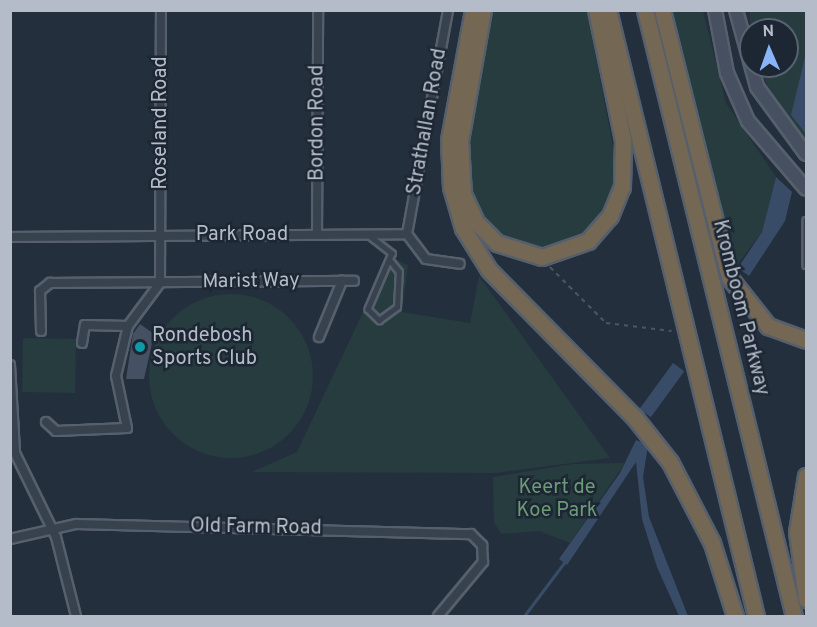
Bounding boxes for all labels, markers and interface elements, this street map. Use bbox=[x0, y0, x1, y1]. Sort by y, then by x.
north arrow bbox=[739, 18, 799, 78]
text: N bbox=[762, 22, 775, 42]
street label: Strathallan Road bbox=[403, 47, 453, 197]
street label: Roseland Road bbox=[149, 56, 173, 190]
street label: Bordon Road bbox=[306, 65, 330, 181]
street label: Kromboom Parkway bbox=[707, 218, 773, 398]
street label: Park Road bbox=[196, 223, 288, 247]
street label: Marist Way bbox=[202, 269, 300, 295]
place label: Rondebosh Sports Club bbox=[152, 324, 257, 371]
marker: Rondebosh Sports Club bbox=[133, 340, 147, 354]
park label: Keert de Koe Park bbox=[517, 477, 597, 524]
street label: Old Farm Road bbox=[190, 515, 322, 541]

